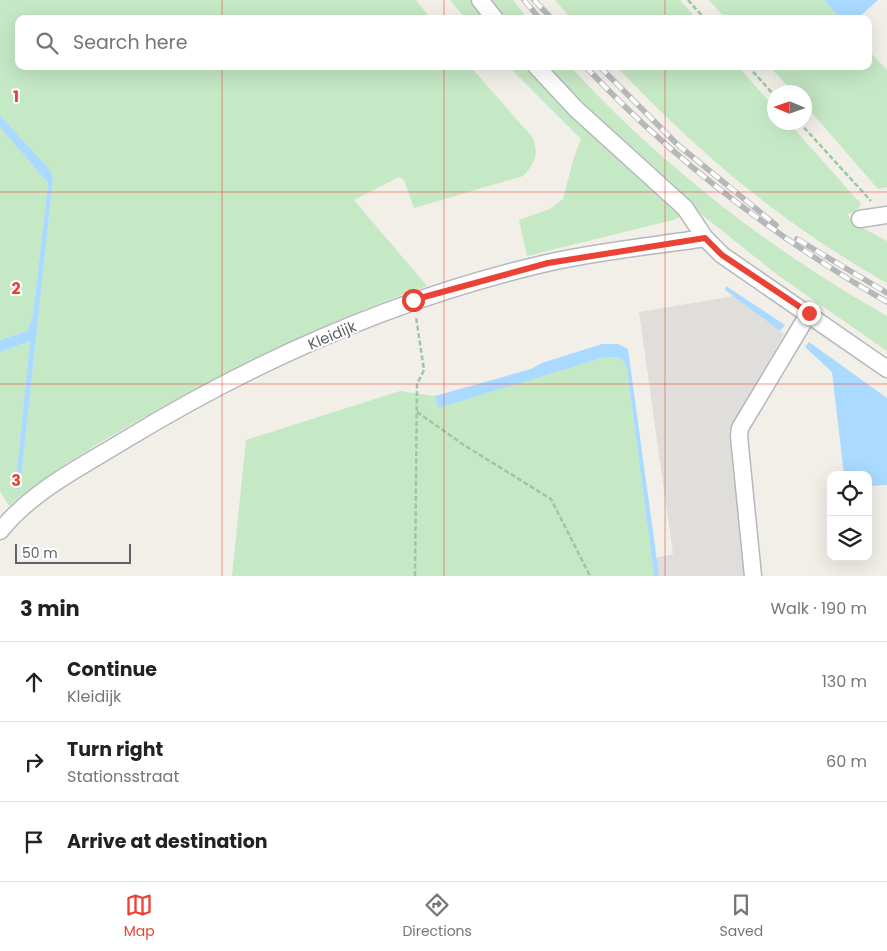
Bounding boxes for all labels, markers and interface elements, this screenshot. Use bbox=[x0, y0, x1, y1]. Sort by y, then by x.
search box bbox=[15, 15, 872, 70]
icon: search bbox=[33, 29, 61, 57]
text: Search here bbox=[73, 29, 187, 56]
text: 1 bbox=[13, 85, 19, 108]
north arrow bbox=[767, 85, 812, 130]
text: 2 bbox=[11, 277, 21, 300]
route start bbox=[402, 289, 425, 312]
route end bbox=[798, 302, 821, 325]
street label: Kleidijk bbox=[304, 315, 360, 355]
text: 3 bbox=[11, 469, 21, 492]
map controls bbox=[827, 471, 872, 561]
button: locate bbox=[827, 471, 872, 516]
button: layers bbox=[827, 516, 872, 561]
scale bar bbox=[15, 541, 131, 564]
text: 50 m bbox=[22, 543, 58, 563]
text: 3 min bbox=[20, 594, 80, 623]
text: Walk · 190 m bbox=[770, 597, 867, 620]
text: Continue bbox=[67, 656, 157, 683]
icon: ahead bbox=[20, 668, 48, 696]
text: 130 m bbox=[822, 670, 867, 693]
text: Kleidijk bbox=[67, 685, 121, 708]
text: Turn right bbox=[67, 736, 163, 763]
icon: right bbox=[20, 748, 48, 776]
text: 60 m bbox=[826, 750, 867, 773]
text: Stationsstraat bbox=[67, 765, 179, 788]
icon: arrive bbox=[20, 828, 48, 856]
text: Arrive at destination bbox=[67, 828, 268, 855]
tab: Map bbox=[124, 891, 155, 942]
tab: Directions bbox=[402, 891, 472, 942]
tab: Saved bbox=[719, 891, 763, 942]

